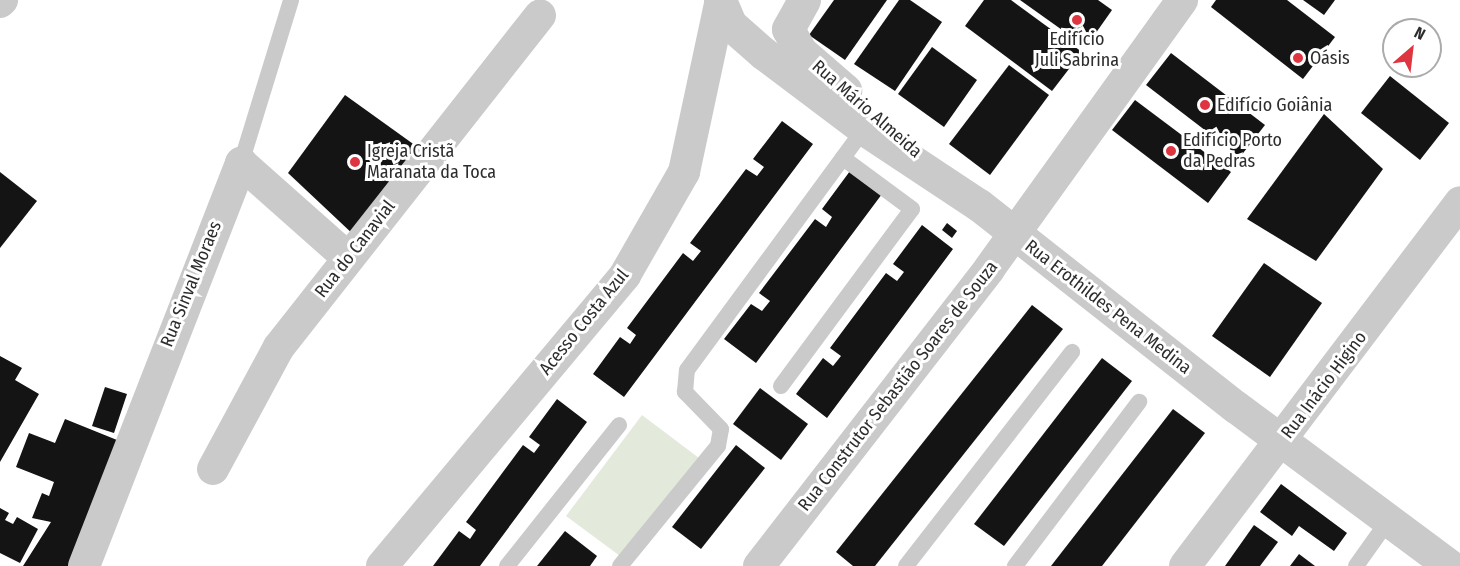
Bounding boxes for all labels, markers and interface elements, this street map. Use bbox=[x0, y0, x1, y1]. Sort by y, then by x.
marker: Edifício Juli Sabrina bbox=[1070, 13, 1084, 27]
north arrow bbox=[1382, 18, 1442, 78]
text: N bbox=[1411, 23, 1428, 44]
place label: Edifício Juli Sabrina bbox=[1035, 29, 1119, 72]
place label: Oásis bbox=[1310, 47, 1350, 69]
marker: Oásis bbox=[1291, 51, 1305, 65]
street label: Rua Mário Almeida bbox=[808, 55, 926, 163]
place label: Edifício Goiânia bbox=[1217, 94, 1332, 116]
marker: Edifício Goiânia bbox=[1198, 98, 1212, 112]
place label: Edifício Porto da Pedras bbox=[1183, 130, 1282, 172]
place label: Igreja Cristã Maranata da Toca bbox=[367, 141, 496, 184]
marker: Edifício Porto da Pedras bbox=[1164, 144, 1178, 158]
marker: Igreja Cristã Maranata da Toca bbox=[348, 155, 362, 169]
street label: Rua do Canavial bbox=[310, 196, 400, 302]
street label: Rua Sinval Moraes bbox=[156, 218, 226, 350]
street label: Rua Erothildes Pena Medina bbox=[1020, 235, 1196, 379]
street label: Rua Construtor Sebastião Soares de Souza bbox=[794, 257, 1002, 515]
street label: Acesso Costa Azul bbox=[535, 265, 633, 379]
street label: Rua Inácio Higino bbox=[1277, 327, 1371, 443]

